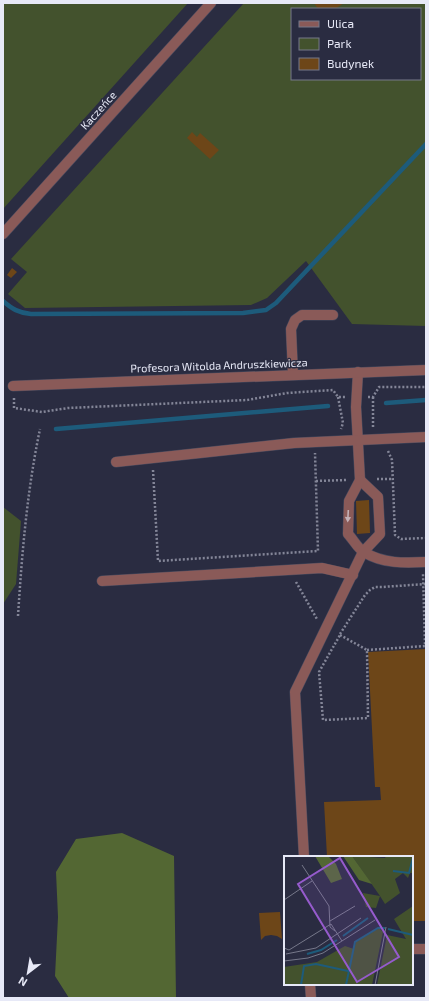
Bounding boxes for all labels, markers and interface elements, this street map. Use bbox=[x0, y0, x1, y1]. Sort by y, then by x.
legend bbox=[291, 8, 421, 80]
text: Ulica bbox=[327, 16, 354, 30]
text: Park bbox=[327, 36, 352, 50]
text: Budynek bbox=[327, 56, 374, 70]
street label: Kaczeńce bbox=[77, 88, 119, 132]
street label: Profesora Witolda Andruszkiewicza bbox=[130, 355, 308, 375]
one-way arrow bbox=[345, 510, 352, 522]
inset map bbox=[284, 856, 413, 985]
north arrow bbox=[8, 953, 48, 993]
text: N bbox=[16, 974, 29, 990]

